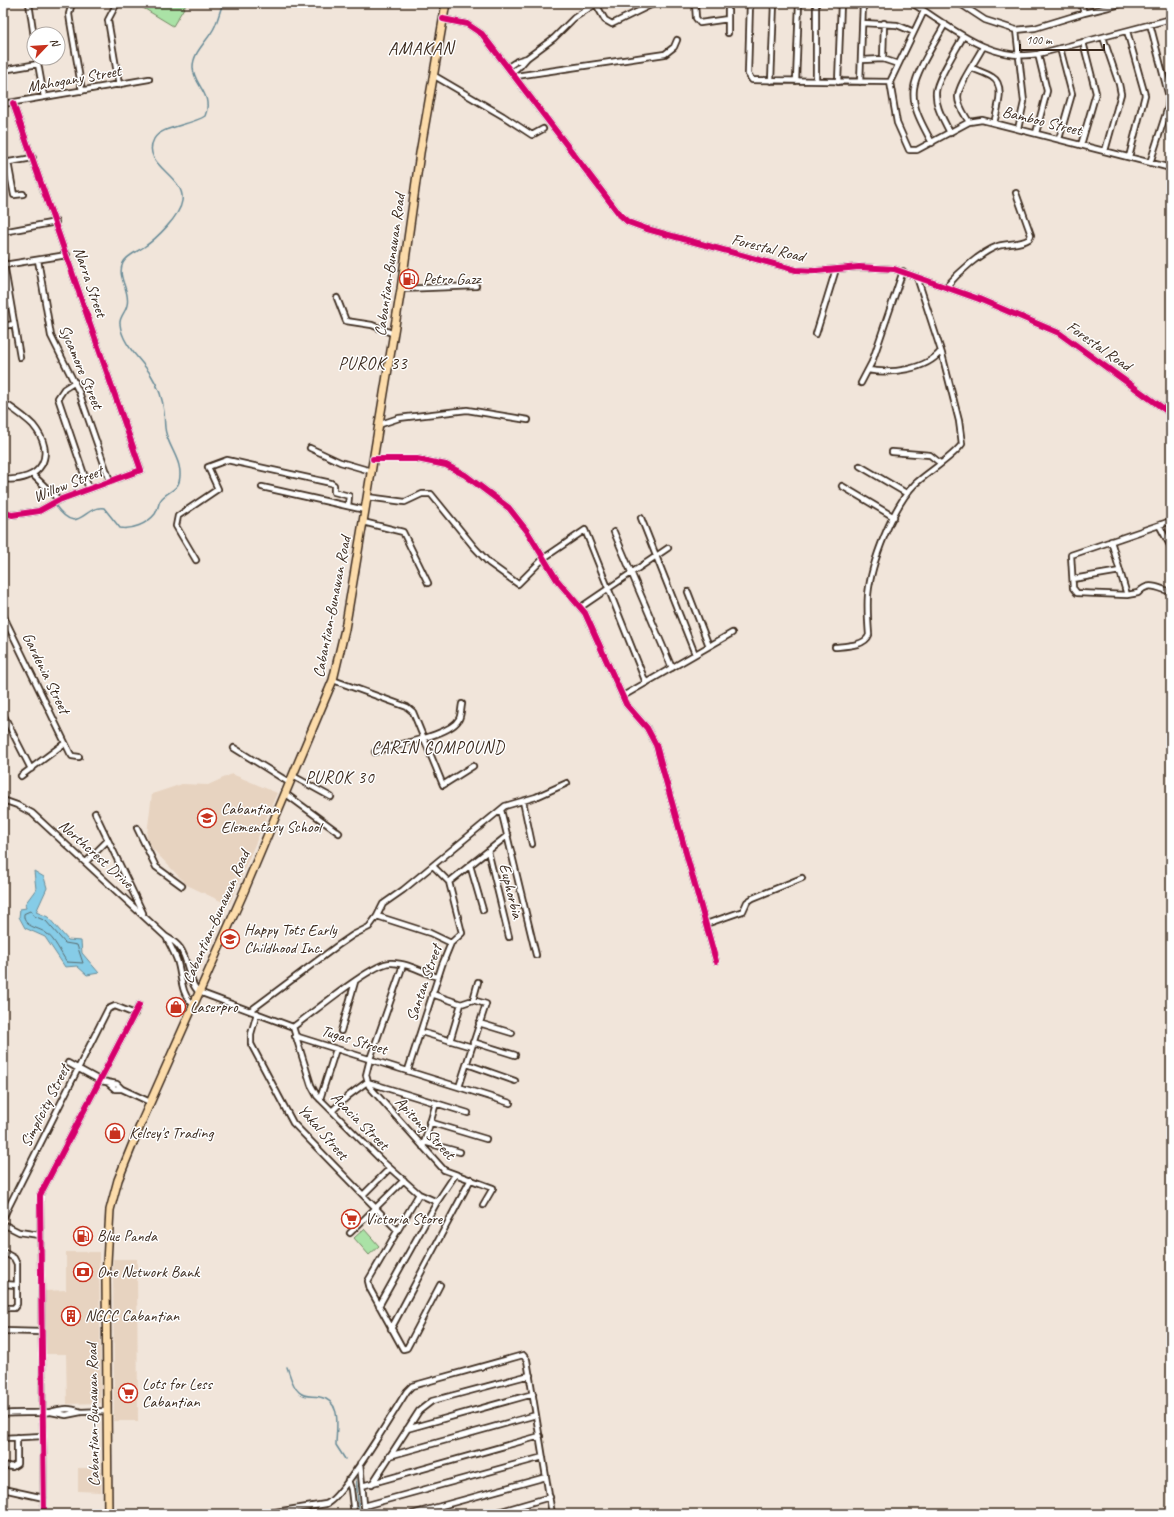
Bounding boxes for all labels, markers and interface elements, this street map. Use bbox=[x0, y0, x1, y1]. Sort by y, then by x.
north arrow bbox=[26, 26, 66, 66]
scale bar bbox=[1020, 26, 1104, 52]
text: 100 m bbox=[1026, 32, 1053, 48]
text: N bbox=[47, 36, 64, 50]
district label: AMAKAN bbox=[388, 37, 456, 59]
street label: Mahogany Street bbox=[26, 61, 124, 97]
street label: Bamboo Street bbox=[1000, 102, 1085, 141]
street label: Cabantian-Bunawan Road bbox=[370, 190, 410, 337]
street label: Forestal Road bbox=[730, 229, 809, 267]
street label: Narra Street bbox=[69, 244, 112, 321]
fuel station icon: Petro Gazz bbox=[398, 268, 420, 290]
place label: Petro Gazz bbox=[423, 269, 482, 289]
street label: Forestal Road bbox=[1063, 317, 1137, 377]
street label: Sycamore Street bbox=[54, 322, 108, 414]
district label: PUROK 33 bbox=[338, 353, 408, 374]
street label: Willow Street bbox=[30, 460, 108, 507]
street label: Cabantian-Bunawan Road bbox=[309, 532, 356, 679]
street label: Gardenia Street bbox=[18, 629, 75, 719]
district label: CARIN COMPOUND bbox=[371, 737, 506, 758]
district label: PUROK 30 bbox=[305, 767, 375, 788]
place label: Cabantian Elementary School bbox=[221, 799, 324, 837]
school or university icon: Cabantian Elementary School bbox=[196, 807, 218, 829]
street label: Northcrest Drive bbox=[55, 815, 139, 894]
street label: Cabantian-Bunawan Road bbox=[178, 845, 255, 987]
street label: Euphorbia bbox=[495, 861, 528, 922]
place label: Happy Tots Early Childhood Inc. bbox=[244, 920, 338, 958]
school or university icon: Happy Tots Early Childhood Inc. bbox=[219, 928, 241, 950]
street label: Santan Street bbox=[402, 940, 447, 1024]
shop icon: Laserpro bbox=[165, 996, 187, 1018]
place label: Laserpro bbox=[190, 997, 239, 1017]
street label: Tugas Street bbox=[319, 1021, 391, 1060]
street label: Simplicity Street bbox=[16, 1059, 76, 1151]
street label: Acacia Street bbox=[327, 1088, 395, 1156]
street label: Apitong Street bbox=[391, 1092, 461, 1165]
street label: Yakal Street bbox=[293, 1100, 354, 1165]
shop icon: Kelsey's Trading bbox=[104, 1122, 126, 1144]
place label: Kelsey's Trading bbox=[129, 1123, 214, 1143]
supermarket icon: Victoria Store bbox=[340, 1208, 362, 1230]
place label: Victoria Store bbox=[365, 1209, 444, 1229]
fuel station icon: Blue Panda bbox=[72, 1225, 94, 1247]
place label: Blue Panda bbox=[97, 1226, 158, 1246]
bank icon: One Network Bank bbox=[72, 1261, 94, 1283]
place label: One Network Bank bbox=[97, 1262, 200, 1282]
building icon: NCCC Cabantian bbox=[60, 1305, 82, 1327]
place label: NCCC Cabantian bbox=[85, 1306, 180, 1326]
street label: Cabantian-Bunawan Road bbox=[82, 1340, 104, 1487]
place label: Lots for Less Cabantian bbox=[142, 1374, 213, 1412]
supermarket icon: Lots for Less Cabantian bbox=[117, 1382, 139, 1404]

